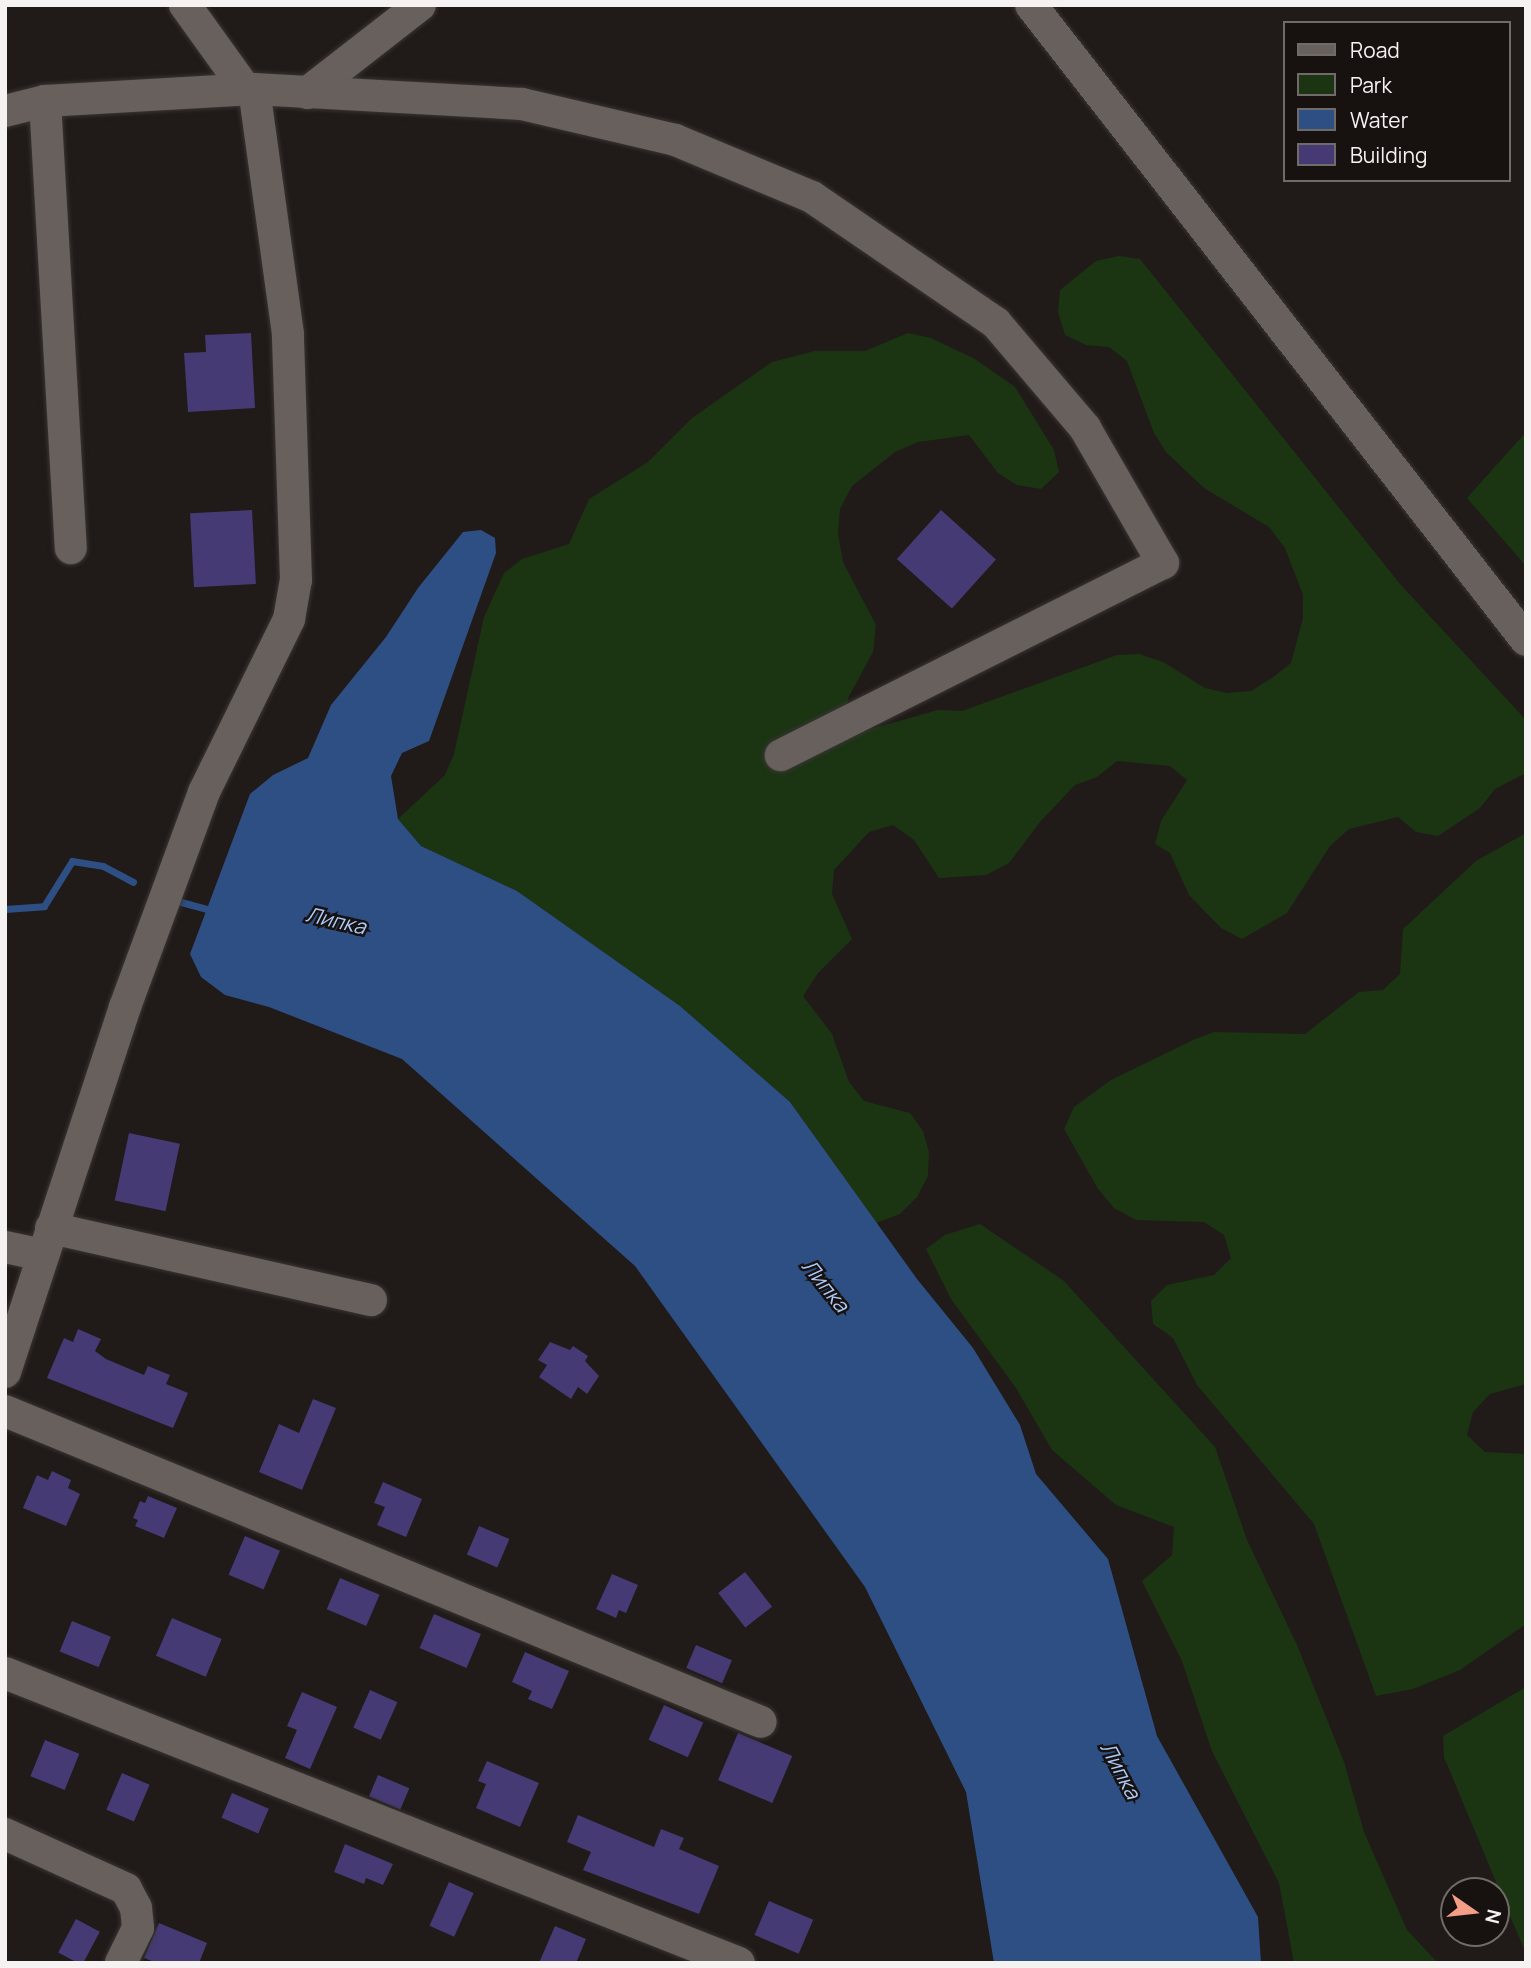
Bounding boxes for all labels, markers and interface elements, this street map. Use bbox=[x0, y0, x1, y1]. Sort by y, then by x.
legend bbox=[1282, 21, 1510, 182]
text: Road bbox=[1350, 36, 1400, 64]
text: Park bbox=[1350, 71, 1392, 99]
text: Water bbox=[1350, 106, 1408, 134]
text: Building bbox=[1350, 141, 1427, 169]
water label: Липка bbox=[304, 901, 368, 939]
water label: Липка bbox=[797, 1253, 855, 1317]
water label: Липка bbox=[1096, 1737, 1146, 1803]
north arrow bbox=[1440, 1877, 1510, 1947]
text: N bbox=[1479, 1907, 1508, 1926]

